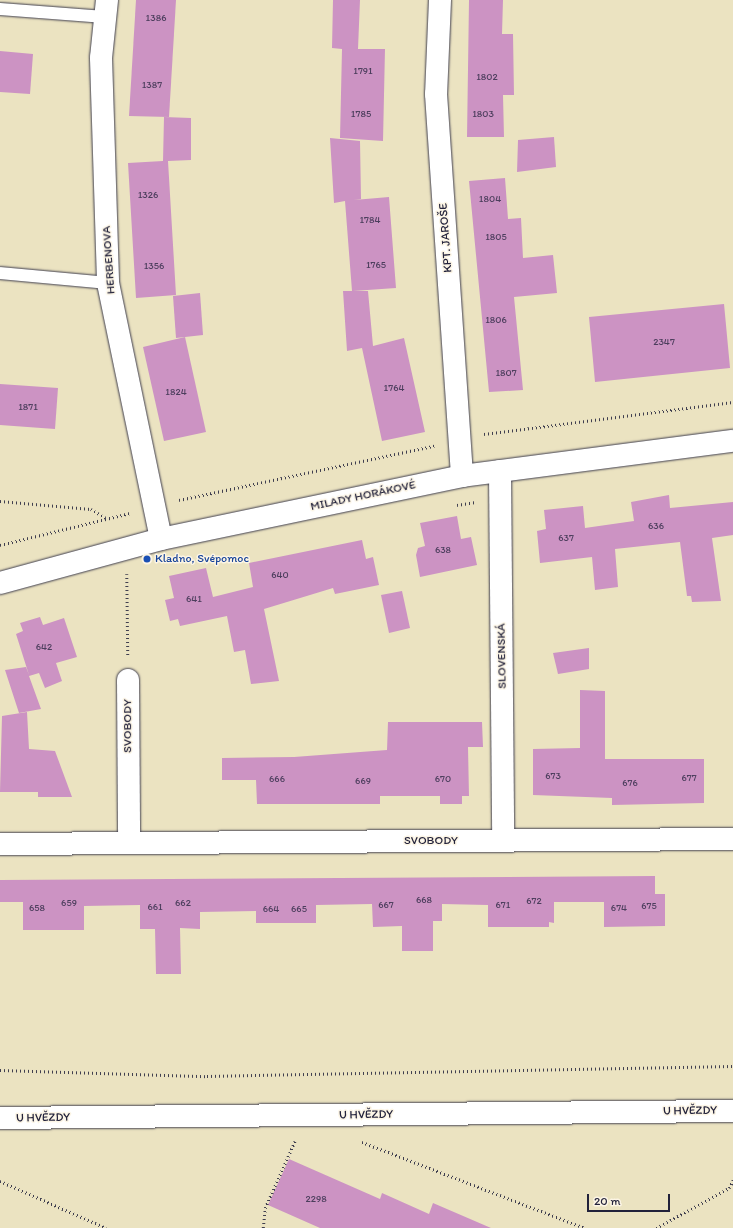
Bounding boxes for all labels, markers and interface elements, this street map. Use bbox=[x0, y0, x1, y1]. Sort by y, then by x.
house number: 1386 bbox=[146, 12, 166, 24]
house number: 1791 bbox=[353, 65, 373, 77]
house number: 1802 bbox=[476, 71, 498, 83]
house number: 1387 bbox=[142, 79, 162, 91]
house number: 1785 bbox=[351, 108, 371, 120]
house number: 1803 bbox=[472, 108, 494, 120]
house number: 1326 bbox=[138, 189, 158, 201]
house number: 1804 bbox=[479, 193, 501, 205]
street label: KPT. JAROŠE bbox=[436, 203, 456, 273]
house number: 1784 bbox=[359, 214, 381, 226]
street label: HERBENOVA bbox=[99, 225, 119, 295]
house number: 1805 bbox=[485, 231, 507, 243]
house number: 1765 bbox=[366, 259, 386, 271]
house number: 1356 bbox=[144, 260, 164, 272]
house number: 1806 bbox=[485, 314, 507, 326]
house number: 2347 bbox=[653, 336, 675, 348]
house number: 1807 bbox=[495, 367, 517, 379]
house number: 1764 bbox=[384, 382, 404, 394]
house number: 1824 bbox=[165, 386, 187, 398]
house number: 1871 bbox=[18, 401, 38, 413]
street label: MILADY HORÁKOVÉ bbox=[309, 478, 417, 514]
house number: 636 bbox=[648, 520, 664, 532]
house number: 637 bbox=[558, 532, 574, 544]
house number: 638 bbox=[435, 544, 451, 556]
place label: Kladno, Svépomoc bbox=[155, 552, 249, 566]
marker: Kladno, Svépomoc bbox=[142, 554, 152, 564]
house number: 640 bbox=[271, 569, 289, 581]
house number: 641 bbox=[186, 593, 202, 605]
street label: SLOVENSKÁ bbox=[494, 623, 510, 689]
house number: 642 bbox=[36, 641, 52, 653]
street label: SVOBODY bbox=[121, 699, 135, 753]
house number: 673 bbox=[545, 770, 561, 782]
house number: 677 bbox=[681, 772, 697, 784]
house number: 666 bbox=[269, 773, 285, 785]
house number: 670 bbox=[435, 773, 451, 785]
house number: 669 bbox=[355, 775, 371, 787]
house number: 676 bbox=[622, 777, 638, 789]
street label: SVOBODY bbox=[404, 834, 458, 848]
house number: 668 bbox=[416, 894, 432, 906]
house number: 672 bbox=[526, 895, 542, 907]
house number: 659 bbox=[61, 897, 77, 909]
house number: 662 bbox=[175, 897, 191, 909]
house number: 667 bbox=[378, 899, 394, 911]
house number: 671 bbox=[496, 899, 510, 911]
house number: 675 bbox=[641, 900, 657, 912]
house number: 661 bbox=[147, 901, 163, 913]
house number: 658 bbox=[29, 902, 45, 914]
house number: 674 bbox=[611, 902, 627, 914]
house number: 664 bbox=[263, 903, 279, 915]
house number: 665 bbox=[291, 903, 307, 915]
street label: U HVĚZDY bbox=[663, 1103, 717, 1119]
street label: U HVĚZDY bbox=[339, 1107, 393, 1123]
street label: U HVĚZDY bbox=[16, 1110, 70, 1126]
scale bar bbox=[589, 1186, 672, 1212]
house number: 2298 bbox=[305, 1193, 327, 1205]
text: 20 m bbox=[594, 1194, 621, 1208]

